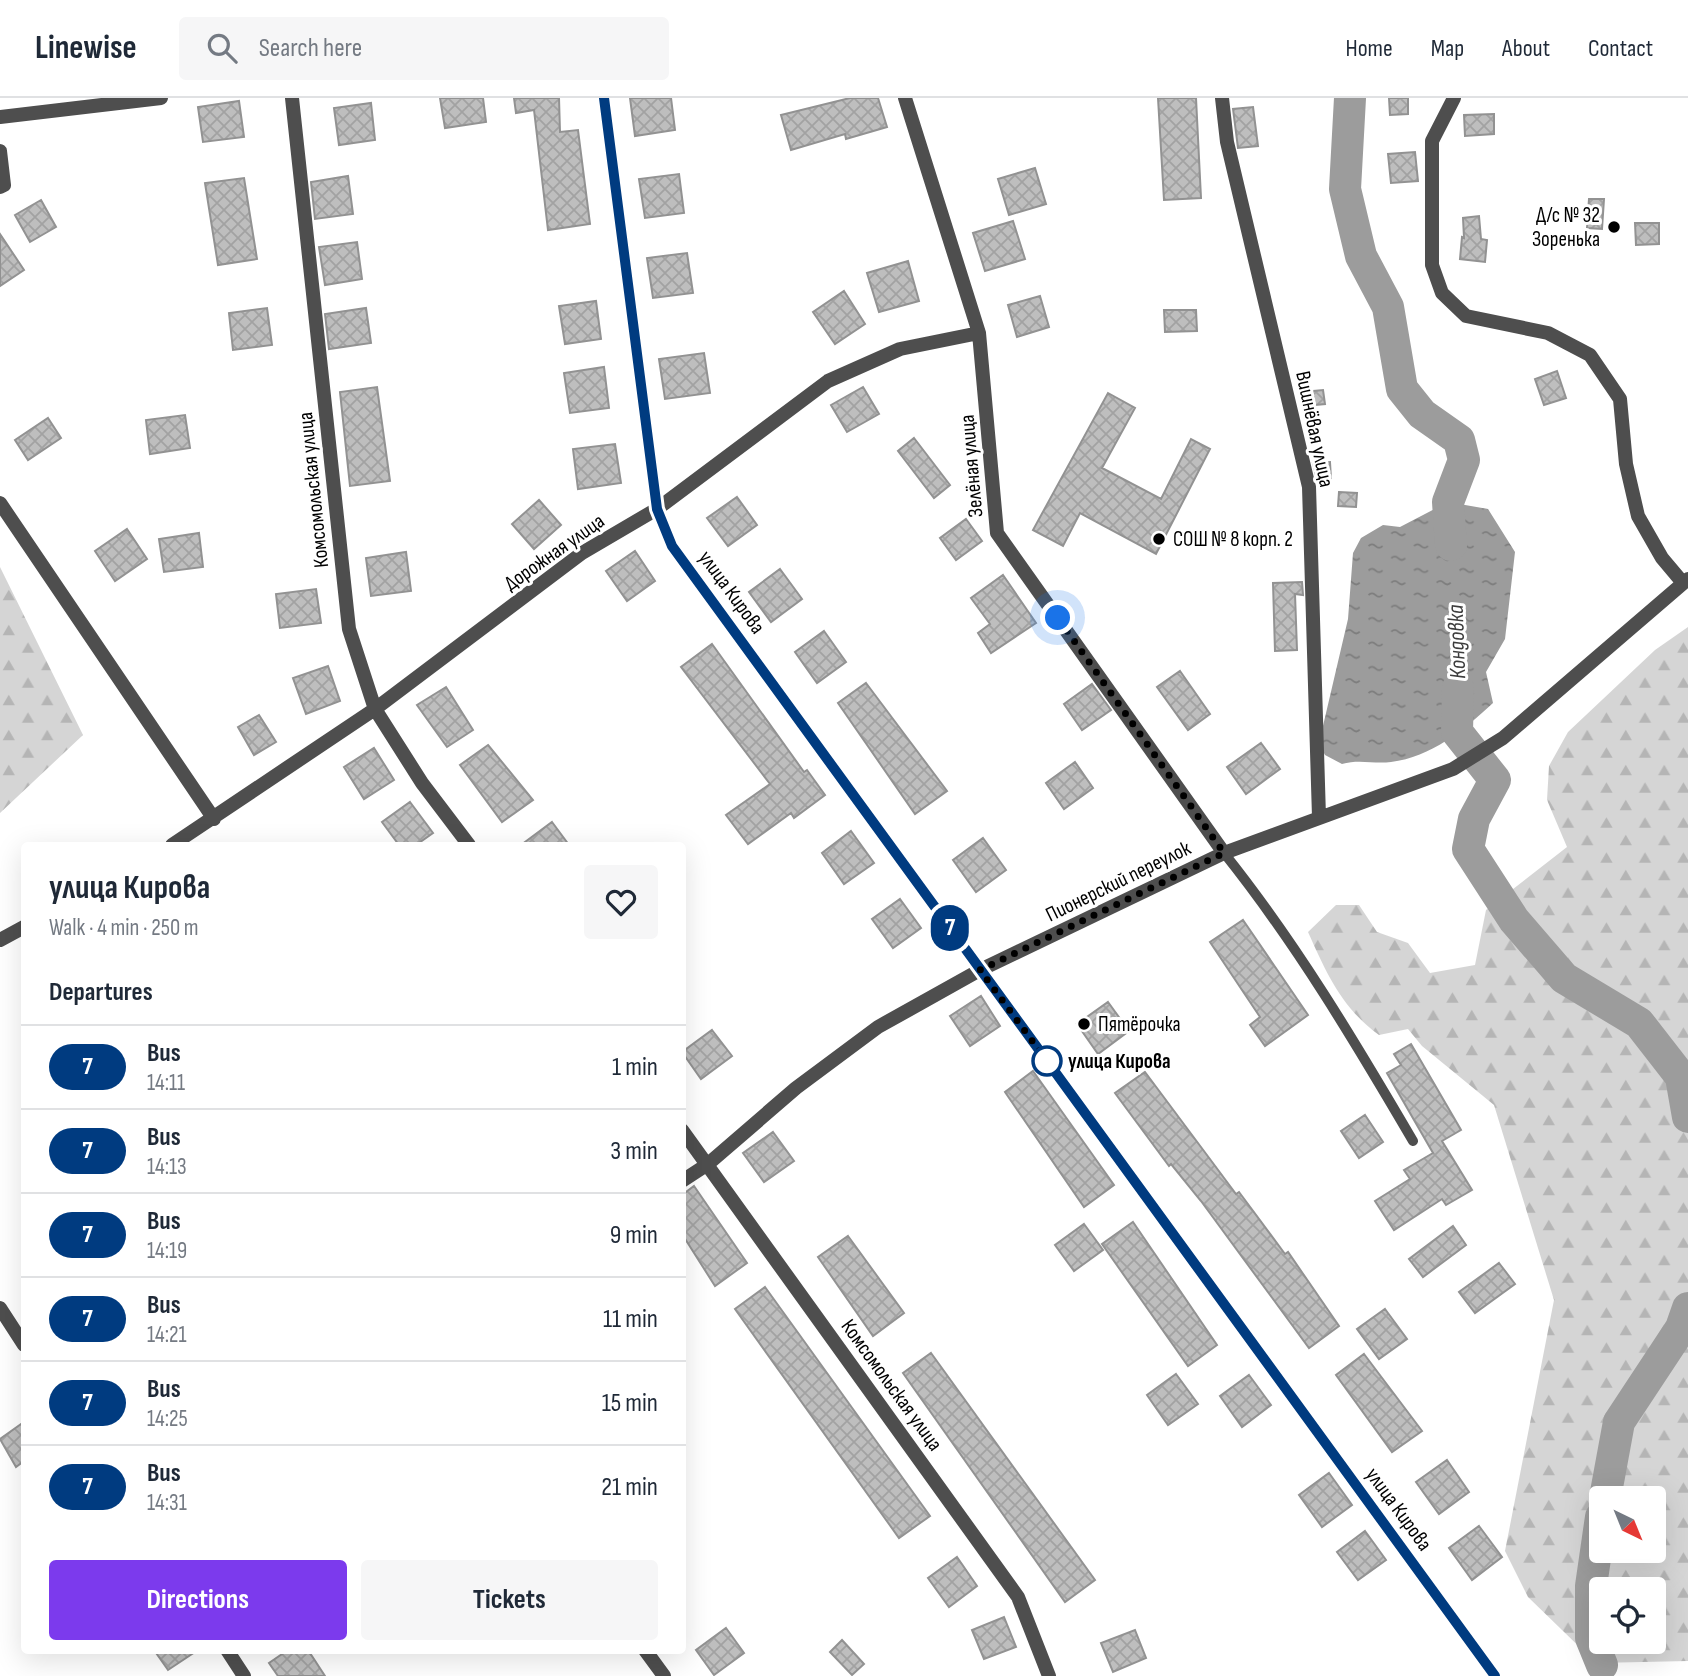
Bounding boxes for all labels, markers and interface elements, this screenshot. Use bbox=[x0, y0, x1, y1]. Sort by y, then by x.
search box bbox=[179, 17, 669, 80]
text: Linewise bbox=[35, 28, 137, 68]
icon: search bbox=[203, 29, 241, 67]
text: Search here bbox=[259, 33, 362, 64]
text: Home bbox=[1345, 34, 1393, 63]
text: Map bbox=[1431, 34, 1464, 63]
text: About bbox=[1502, 34, 1550, 63]
text: Contact bbox=[1588, 34, 1653, 63]
place label: Д/с № 32 Зоренька bbox=[1532, 203, 1600, 252]
marker: Д/с № 32 Зоренька bbox=[1606, 219, 1622, 235]
street label: Вишнёвая улица bbox=[1290, 369, 1339, 489]
street label: Комсомольская улица bbox=[293, 411, 334, 569]
street label: Зелёная улица bbox=[955, 414, 988, 518]
street label: Дорожная улица bbox=[499, 509, 609, 596]
place label: СОШ № 8 корп. 2 bbox=[1173, 527, 1293, 552]
marker: СОШ № 8 корп. 2 bbox=[1151, 531, 1167, 547]
street label: улица Кирова bbox=[693, 546, 770, 639]
your location bbox=[1040, 600, 1075, 635]
water label: Кондовка bbox=[1442, 604, 1472, 680]
street label: Пионерский переулок bbox=[1042, 836, 1195, 927]
button: heart bbox=[584, 865, 658, 939]
text: улица Кирова bbox=[49, 868, 210, 908]
line badge: 7 bbox=[927, 905, 973, 951]
text: 7 bbox=[945, 913, 955, 942]
text: Walk · 4 min · 250 m bbox=[49, 914, 199, 942]
text: Departures bbox=[49, 977, 153, 1008]
place label: Пятёрочка bbox=[1098, 1012, 1181, 1037]
marker: Пятёрочка bbox=[1076, 1016, 1092, 1032]
text: Bus bbox=[147, 1038, 181, 1069]
marker: улица Кирова bbox=[1032, 1046, 1062, 1076]
place label: улица Кирова bbox=[1068, 1049, 1171, 1074]
text: 7 bbox=[82, 1052, 93, 1081]
text: 1 min bbox=[612, 1052, 658, 1083]
text: 14:11 bbox=[147, 1069, 185, 1097]
text: Bus bbox=[147, 1122, 181, 1153]
text: 7 bbox=[82, 1136, 93, 1165]
text: 3 min bbox=[610, 1136, 658, 1167]
text: 14:13 bbox=[147, 1153, 187, 1181]
text: Bus bbox=[147, 1206, 181, 1237]
text: 7 bbox=[82, 1220, 93, 1249]
text: 9 min bbox=[610, 1220, 658, 1251]
text: 14:19 bbox=[147, 1237, 187, 1265]
text: Bus bbox=[147, 1290, 181, 1321]
text: 7 bbox=[82, 1304, 93, 1333]
text: 11 min bbox=[603, 1304, 658, 1335]
street label: Комсомольская улица bbox=[836, 1315, 948, 1456]
text: 14:21 bbox=[147, 1321, 187, 1349]
text: Bus bbox=[147, 1374, 181, 1405]
text: 7 bbox=[82, 1388, 93, 1417]
text: 15 min bbox=[602, 1388, 658, 1419]
text: 14:25 bbox=[147, 1405, 188, 1433]
text: Bus bbox=[147, 1458, 181, 1489]
street label: улица Кирова bbox=[1360, 1463, 1437, 1556]
text: 7 bbox=[82, 1472, 93, 1501]
text: 21 min bbox=[601, 1472, 658, 1503]
north arrow bbox=[1589, 1486, 1666, 1563]
map controls bbox=[1589, 1486, 1666, 1654]
text: 14:31 bbox=[147, 1489, 187, 1517]
button: Directions bbox=[49, 1560, 347, 1640]
button: Tickets bbox=[361, 1560, 658, 1640]
button: locate bbox=[1589, 1577, 1666, 1654]

